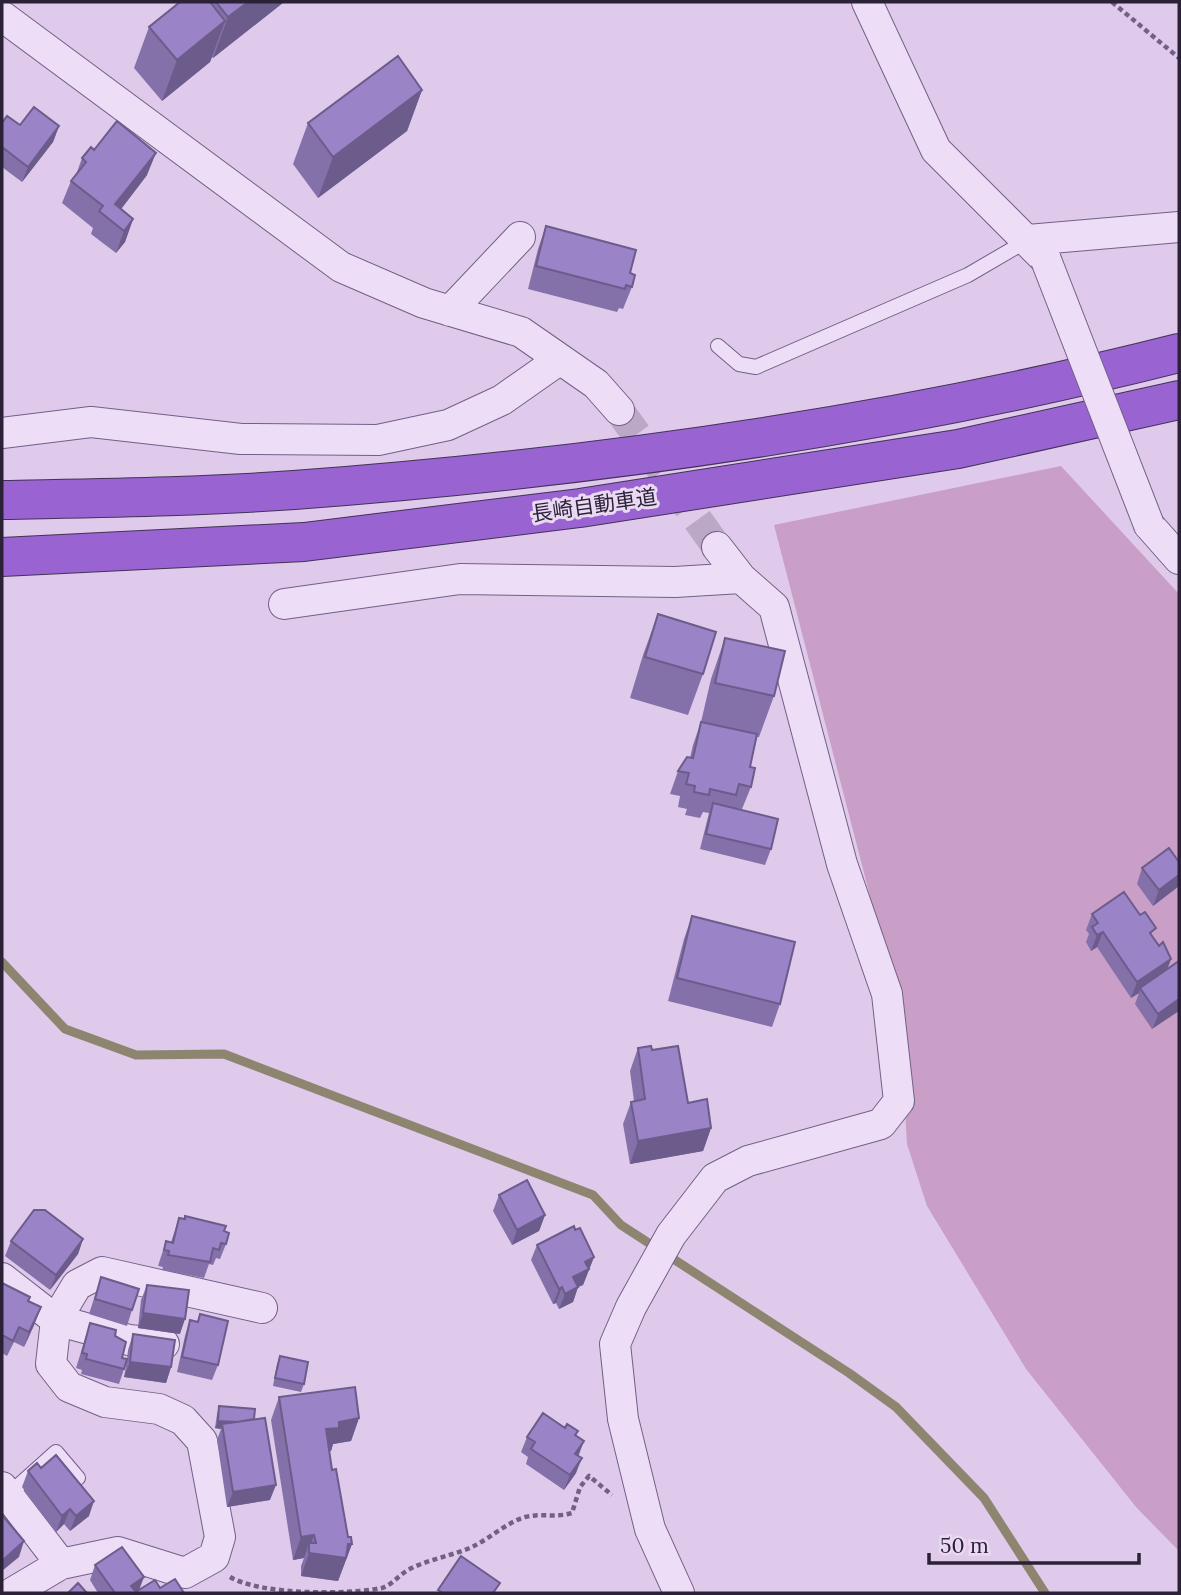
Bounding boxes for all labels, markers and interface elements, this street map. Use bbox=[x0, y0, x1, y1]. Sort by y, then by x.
street label: 長崎自動車道 bbox=[530, 483, 658, 527]
scale bar bbox=[929, 1522, 1139, 1566]
text: 50 m bbox=[940, 1532, 989, 1559]

